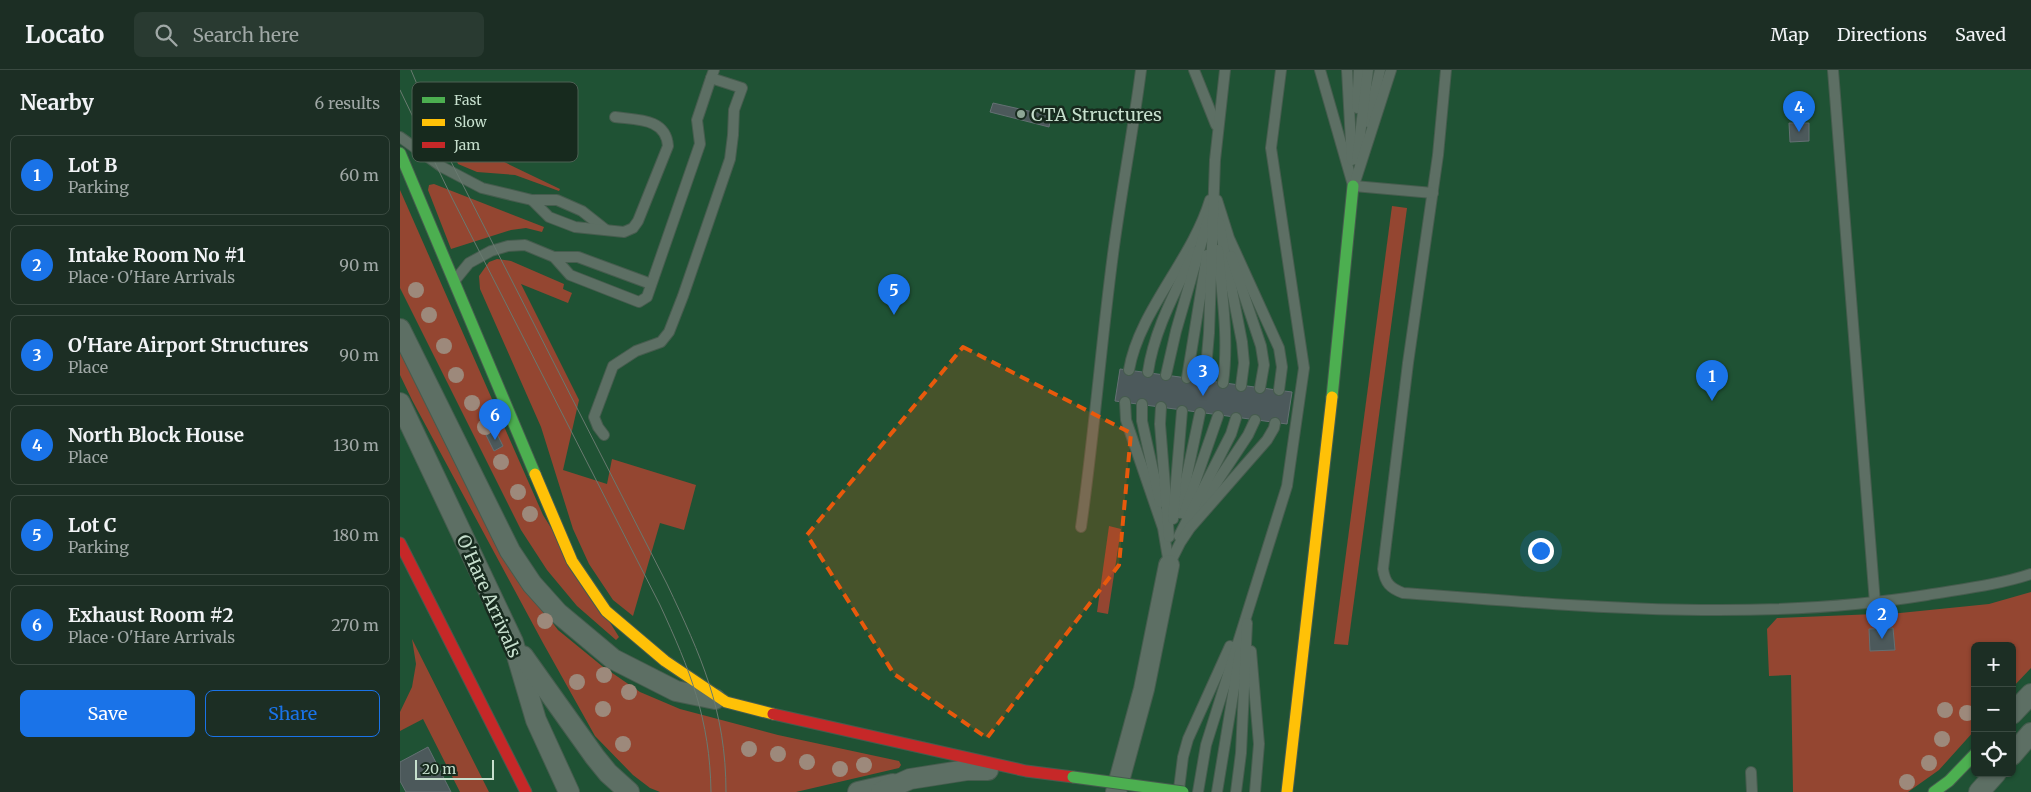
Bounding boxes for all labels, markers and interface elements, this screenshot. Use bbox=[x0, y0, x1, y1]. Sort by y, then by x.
search box bbox=[134, 12, 484, 57]
text: Locato bbox=[25, 19, 104, 50]
icon: search bbox=[152, 21, 180, 49]
text: Search here bbox=[192, 23, 299, 47]
text: Map bbox=[1771, 23, 1809, 46]
text: Directions bbox=[1837, 23, 1927, 46]
text: Saved bbox=[1955, 23, 2006, 46]
legend bbox=[412, 82, 578, 162]
text: Nearby bbox=[20, 89, 94, 116]
text: Fast bbox=[454, 91, 482, 109]
pin: 4 bbox=[1783, 91, 1815, 132]
text: 6 results bbox=[315, 93, 380, 113]
place label: CTA Structures bbox=[1031, 103, 1162, 126]
marker: CTA Structures bbox=[1015, 108, 1027, 120]
text: Slow bbox=[454, 113, 487, 131]
text: Jam bbox=[453, 136, 480, 154]
text: Lot B bbox=[68, 153, 117, 177]
text: 1 bbox=[33, 165, 41, 185]
text: 60 m bbox=[339, 165, 379, 185]
text: Parking bbox=[68, 177, 129, 197]
text: Intake Room No #1 bbox=[68, 243, 246, 267]
text: 2 bbox=[32, 255, 42, 275]
text: 90 m bbox=[339, 255, 379, 275]
text: Place · O'Hare Arrivals bbox=[68, 267, 235, 287]
pin: 5 bbox=[878, 274, 910, 315]
text: O'Hare Airport Structures bbox=[68, 333, 309, 357]
text: 3 bbox=[32, 345, 42, 365]
text: 90 m bbox=[339, 345, 379, 365]
pin: 3 bbox=[1187, 355, 1219, 396]
text: Place bbox=[68, 357, 108, 377]
pin: 1 bbox=[1696, 360, 1728, 401]
pin: 6 bbox=[479, 399, 511, 440]
text: North Block House bbox=[68, 423, 244, 447]
text: 4 bbox=[32, 435, 42, 455]
text: 130 m bbox=[333, 435, 379, 455]
text: Place bbox=[68, 447, 108, 467]
text: Lot C bbox=[68, 513, 116, 537]
text: 5 bbox=[32, 525, 42, 545]
text: 180 m bbox=[333, 525, 379, 545]
street label: O'Hare Arrivals bbox=[452, 531, 526, 661]
text: Parking bbox=[68, 537, 129, 557]
your location bbox=[1528, 538, 1554, 564]
pin: 2 bbox=[1866, 598, 1898, 639]
text: Exhaust Room #2 bbox=[68, 603, 234, 627]
text: 6 bbox=[32, 615, 42, 635]
text: 270 m bbox=[331, 615, 379, 635]
text: Place · O'Hare Arrivals bbox=[68, 627, 235, 647]
map controls bbox=[1971, 642, 2016, 777]
button: + bbox=[1971, 642, 2016, 687]
button: − bbox=[1971, 687, 2016, 732]
button: Save bbox=[20, 690, 195, 737]
button: Share bbox=[205, 690, 380, 737]
button: locate bbox=[1971, 732, 2016, 777]
scale bar bbox=[415, 757, 494, 780]
text: 20 m bbox=[422, 760, 456, 778]

